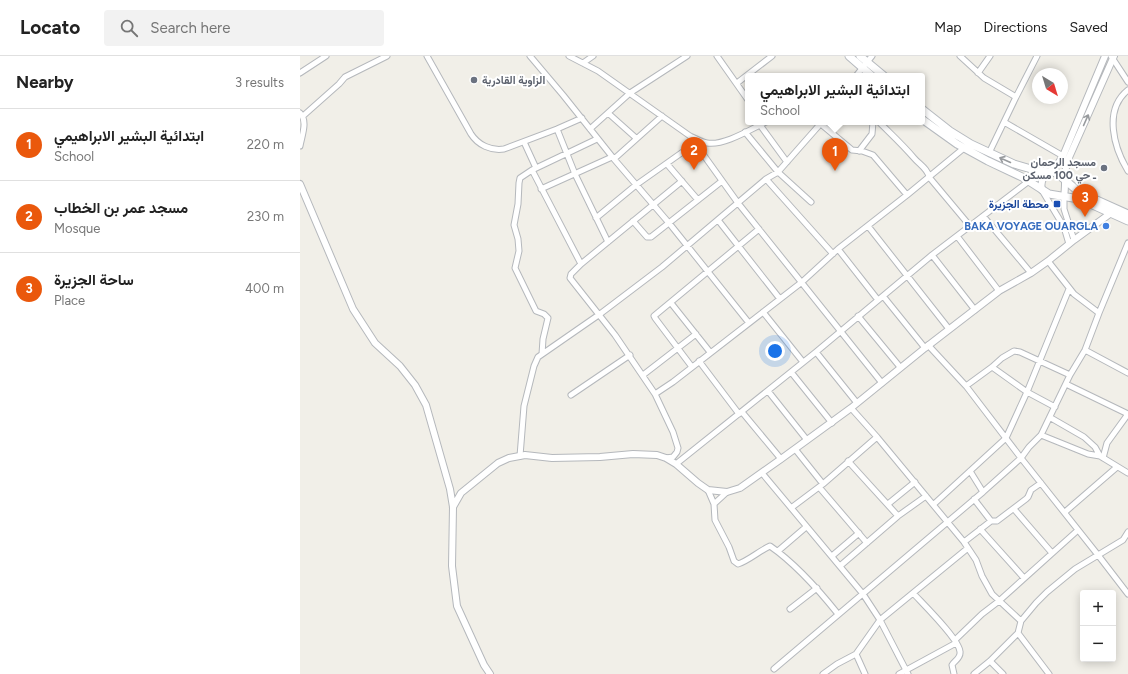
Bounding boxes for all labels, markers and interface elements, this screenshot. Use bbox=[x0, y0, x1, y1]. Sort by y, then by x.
search box bbox=[104, 10, 384, 46]
text: Locato bbox=[20, 16, 80, 39]
icon: search bbox=[118, 17, 140, 39]
text: Search here bbox=[150, 19, 230, 37]
text: Map bbox=[934, 19, 962, 36]
text: Directions bbox=[984, 19, 1047, 36]
text: Saved bbox=[1069, 19, 1108, 36]
north arrow bbox=[1032, 68, 1068, 104]
text: Nearby bbox=[16, 72, 74, 92]
popup bbox=[745, 73, 925, 125]
place label: الزاوية القادرية bbox=[482, 74, 545, 87]
text: 3 results bbox=[235, 75, 284, 90]
marker: الزاوية القادرية bbox=[469, 75, 479, 85]
text: ابتدائية البشير الابراهيمي bbox=[760, 81, 910, 99]
text: School bbox=[760, 103, 800, 118]
one-way arrow bbox=[1083, 114, 1090, 126]
text: ابتدائية البشير الابراهيمي bbox=[54, 127, 204, 145]
text: 1 bbox=[26, 137, 32, 152]
text: 220 m bbox=[247, 137, 284, 152]
pin: 2 bbox=[681, 137, 707, 170]
pin: 1 bbox=[822, 138, 848, 171]
text: School bbox=[54, 149, 94, 164]
one-way arrow bbox=[999, 156, 1011, 163]
place label: مسجد الرحمان ـ حي 100 مسكن bbox=[1023, 156, 1097, 184]
marker: مسجد الرحمان ـ حي 100 مسكن bbox=[1099, 163, 1109, 173]
pin: 3 bbox=[1072, 184, 1098, 217]
place label: محطة الجزيرة bbox=[989, 198, 1049, 211]
text: مسجد عمر بن الخطاب bbox=[54, 199, 188, 217]
marker: محطة الجزيرة bbox=[1052, 199, 1062, 209]
text: 2 bbox=[25, 209, 33, 224]
text: 230 m bbox=[247, 209, 284, 224]
place label: BAKA VOYAGE OUARGLA bbox=[964, 220, 1098, 233]
text: Mosque bbox=[54, 221, 100, 236]
marker: BAKA VOYAGE OUARGLA bbox=[1101, 221, 1111, 231]
text: ساحة الجزيرة bbox=[54, 271, 134, 289]
text: 3 bbox=[25, 281, 33, 296]
text: 400 m bbox=[245, 281, 284, 296]
text: Place bbox=[54, 293, 85, 308]
your location bbox=[765, 341, 785, 361]
map controls bbox=[1080, 590, 1116, 662]
button: + bbox=[1080, 590, 1116, 626]
button: − bbox=[1080, 626, 1116, 662]

